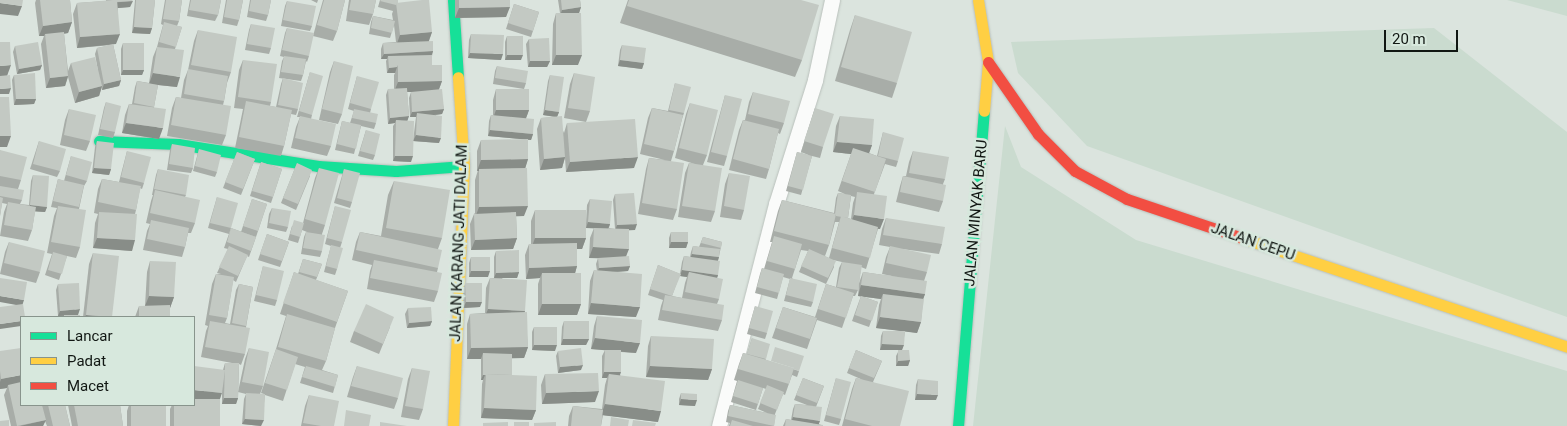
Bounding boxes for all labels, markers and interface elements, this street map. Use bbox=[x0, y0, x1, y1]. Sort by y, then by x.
scale bar bbox=[1387, 20, 1461, 52]
text: 20 m bbox=[1392, 30, 1426, 48]
street label: JALAN MINYAK BARU bbox=[961, 139, 991, 287]
street label: JALAN KARANG JATI DALAM bbox=[447, 144, 471, 342]
street label: JALAN CEPU bbox=[1209, 219, 1297, 265]
legend bbox=[20, 316, 195, 406]
text: Lancar bbox=[67, 327, 113, 345]
text: Padat bbox=[67, 352, 106, 370]
text: Macet bbox=[67, 377, 109, 395]

